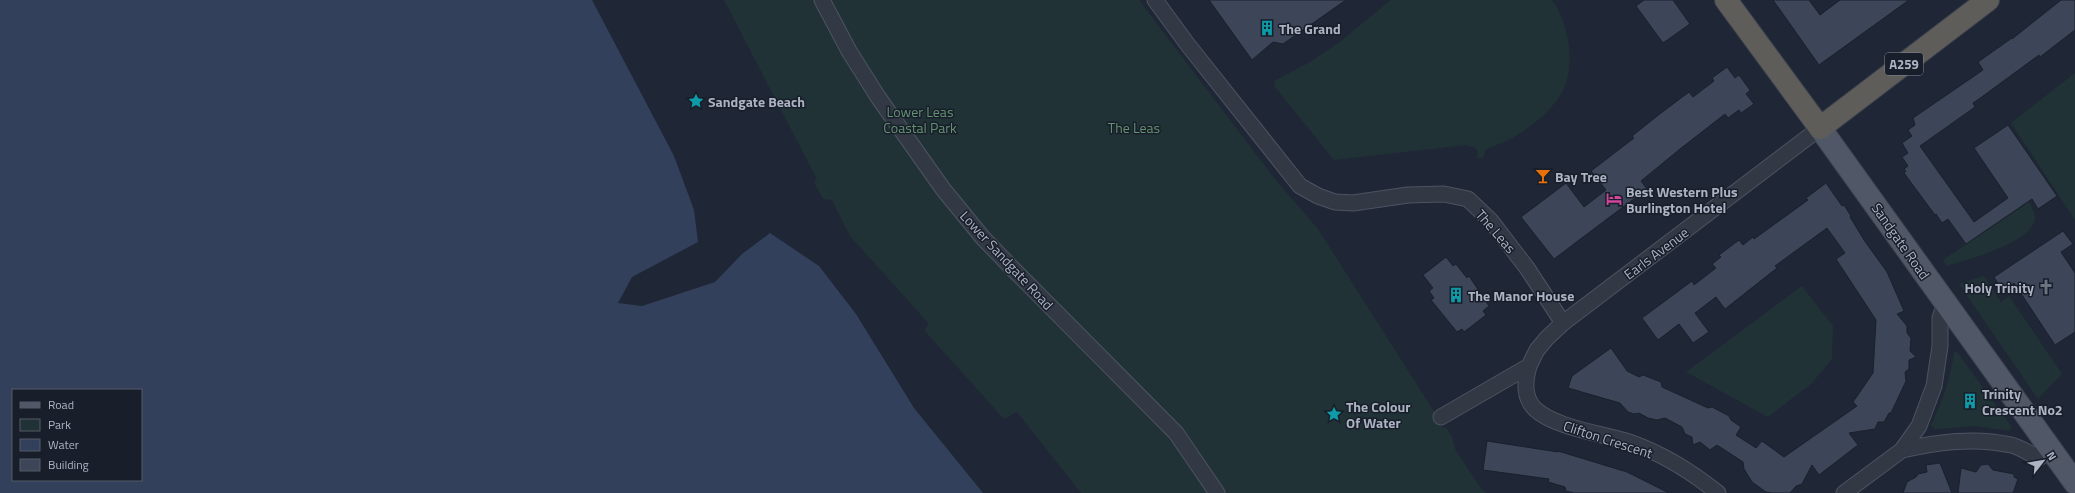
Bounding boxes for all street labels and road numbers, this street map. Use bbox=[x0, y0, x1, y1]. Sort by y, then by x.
road number: A259 bbox=[1885, 53, 1923, 75]
street label: Sandgate Road bbox=[1867, 198, 1935, 284]
street label: The Leas bbox=[1471, 204, 1521, 258]
street label: Lower Sandgate Road bbox=[955, 206, 1059, 314]
street label: Earls Avenue bbox=[1619, 222, 1693, 284]
street label: Clifton Crescent bbox=[1561, 415, 1655, 463]

